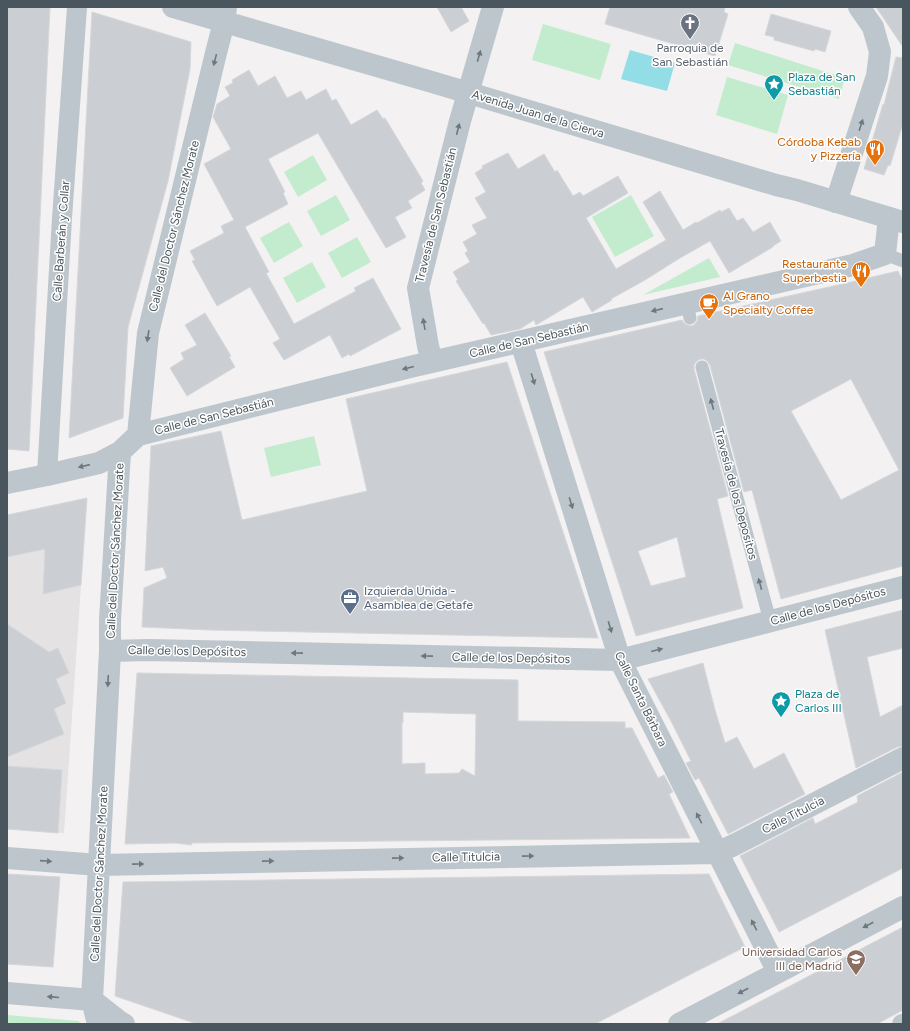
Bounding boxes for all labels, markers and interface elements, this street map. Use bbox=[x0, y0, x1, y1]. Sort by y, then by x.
church icon: Parroquia de San Sebastián bbox=[679, 12, 701, 40]
place label: Parroquia de San Sebastián bbox=[652, 41, 728, 69]
one-way arrow bbox=[476, 49, 482, 61]
one-way arrow bbox=[211, 54, 217, 66]
place label: Plaza de San Sebastián bbox=[788, 70, 856, 98]
place icon: Plaza de San Sebastián bbox=[763, 73, 785, 101]
street label: Avenida Juan de la Cierva bbox=[470, 87, 606, 141]
one-way arrow bbox=[858, 118, 864, 130]
one-way arrow bbox=[455, 123, 461, 135]
place label: Córdoba Kebab y Pizzería bbox=[777, 135, 861, 163]
street label: Calle del Doctor Sánchez Morate bbox=[146, 138, 202, 313]
restaurant icon: Córdoba Kebab y Pizzería bbox=[864, 138, 886, 166]
street label: Travesía de San Sebastián bbox=[412, 146, 460, 284]
street label: Calle Barberán y Collar bbox=[50, 180, 72, 302]
place label: Restaurante Superbestia bbox=[782, 257, 847, 285]
restaurant icon: Restaurante Superbestia bbox=[850, 260, 872, 288]
place label: Al Grano Specialty Coffee bbox=[723, 289, 814, 317]
cafe icon: Al Grano Specialty Coffee bbox=[698, 292, 720, 320]
one-way arrow bbox=[651, 307, 663, 313]
one-way arrow bbox=[421, 318, 427, 330]
street label: Calle de San Sebastián bbox=[468, 319, 590, 361]
one-way arrow bbox=[145, 330, 151, 342]
one-way arrow bbox=[402, 365, 414, 371]
one-way arrow bbox=[530, 373, 536, 385]
street label: Calle de San Sebastián bbox=[153, 394, 275, 438]
one-way arrow bbox=[709, 398, 715, 410]
street label: Travesía de los Depositos bbox=[712, 427, 760, 562]
street label: Calle del Doctor Sánchez Morate bbox=[103, 462, 127, 639]
one-way arrow bbox=[78, 464, 90, 470]
one-way arrow bbox=[568, 497, 574, 509]
one-way arrow bbox=[756, 578, 762, 590]
place label: Izquierda Unida - Asamblea de Getafe bbox=[364, 584, 474, 612]
street label: Calle de los Depósitos bbox=[769, 584, 887, 628]
office icon: Izquierda Unida - Asamblea de Getafe bbox=[339, 587, 361, 615]
one-way arrow bbox=[607, 622, 613, 634]
street label: Calle de los Depósitos bbox=[128, 643, 247, 659]
one-way arrow bbox=[651, 647, 664, 653]
street label: Calle Santa Bárbara bbox=[612, 649, 670, 749]
one-way arrow bbox=[290, 650, 303, 656]
street label: Calle de los Depósitos bbox=[452, 650, 571, 666]
one-way arrow bbox=[420, 653, 433, 659]
one-way arrow bbox=[105, 675, 112, 687]
place label: Plaza de Carlos III bbox=[795, 687, 842, 715]
place icon: Plaza de Carlos III bbox=[770, 690, 792, 718]
street label: Calle del Doctor Sánchez Morate bbox=[87, 785, 111, 962]
street label: Calle Titulcia bbox=[759, 793, 827, 837]
one-way arrow bbox=[696, 812, 703, 824]
street label: Calle Titulcia bbox=[432, 849, 500, 865]
one-way arrow bbox=[522, 853, 535, 859]
one-way arrow bbox=[392, 855, 405, 861]
one-way arrow bbox=[40, 857, 52, 864]
one-way arrow bbox=[262, 858, 275, 864]
one-way arrow bbox=[132, 861, 145, 867]
one-way arrow bbox=[750, 919, 757, 931]
one-way arrow bbox=[863, 922, 874, 928]
place label: Universidad Carlos III de Madrid bbox=[742, 945, 842, 973]
school or university icon: Universidad Carlos III de Madrid bbox=[845, 948, 867, 976]
one-way arrow bbox=[737, 987, 749, 994]
one-way arrow bbox=[47, 993, 60, 1000]

